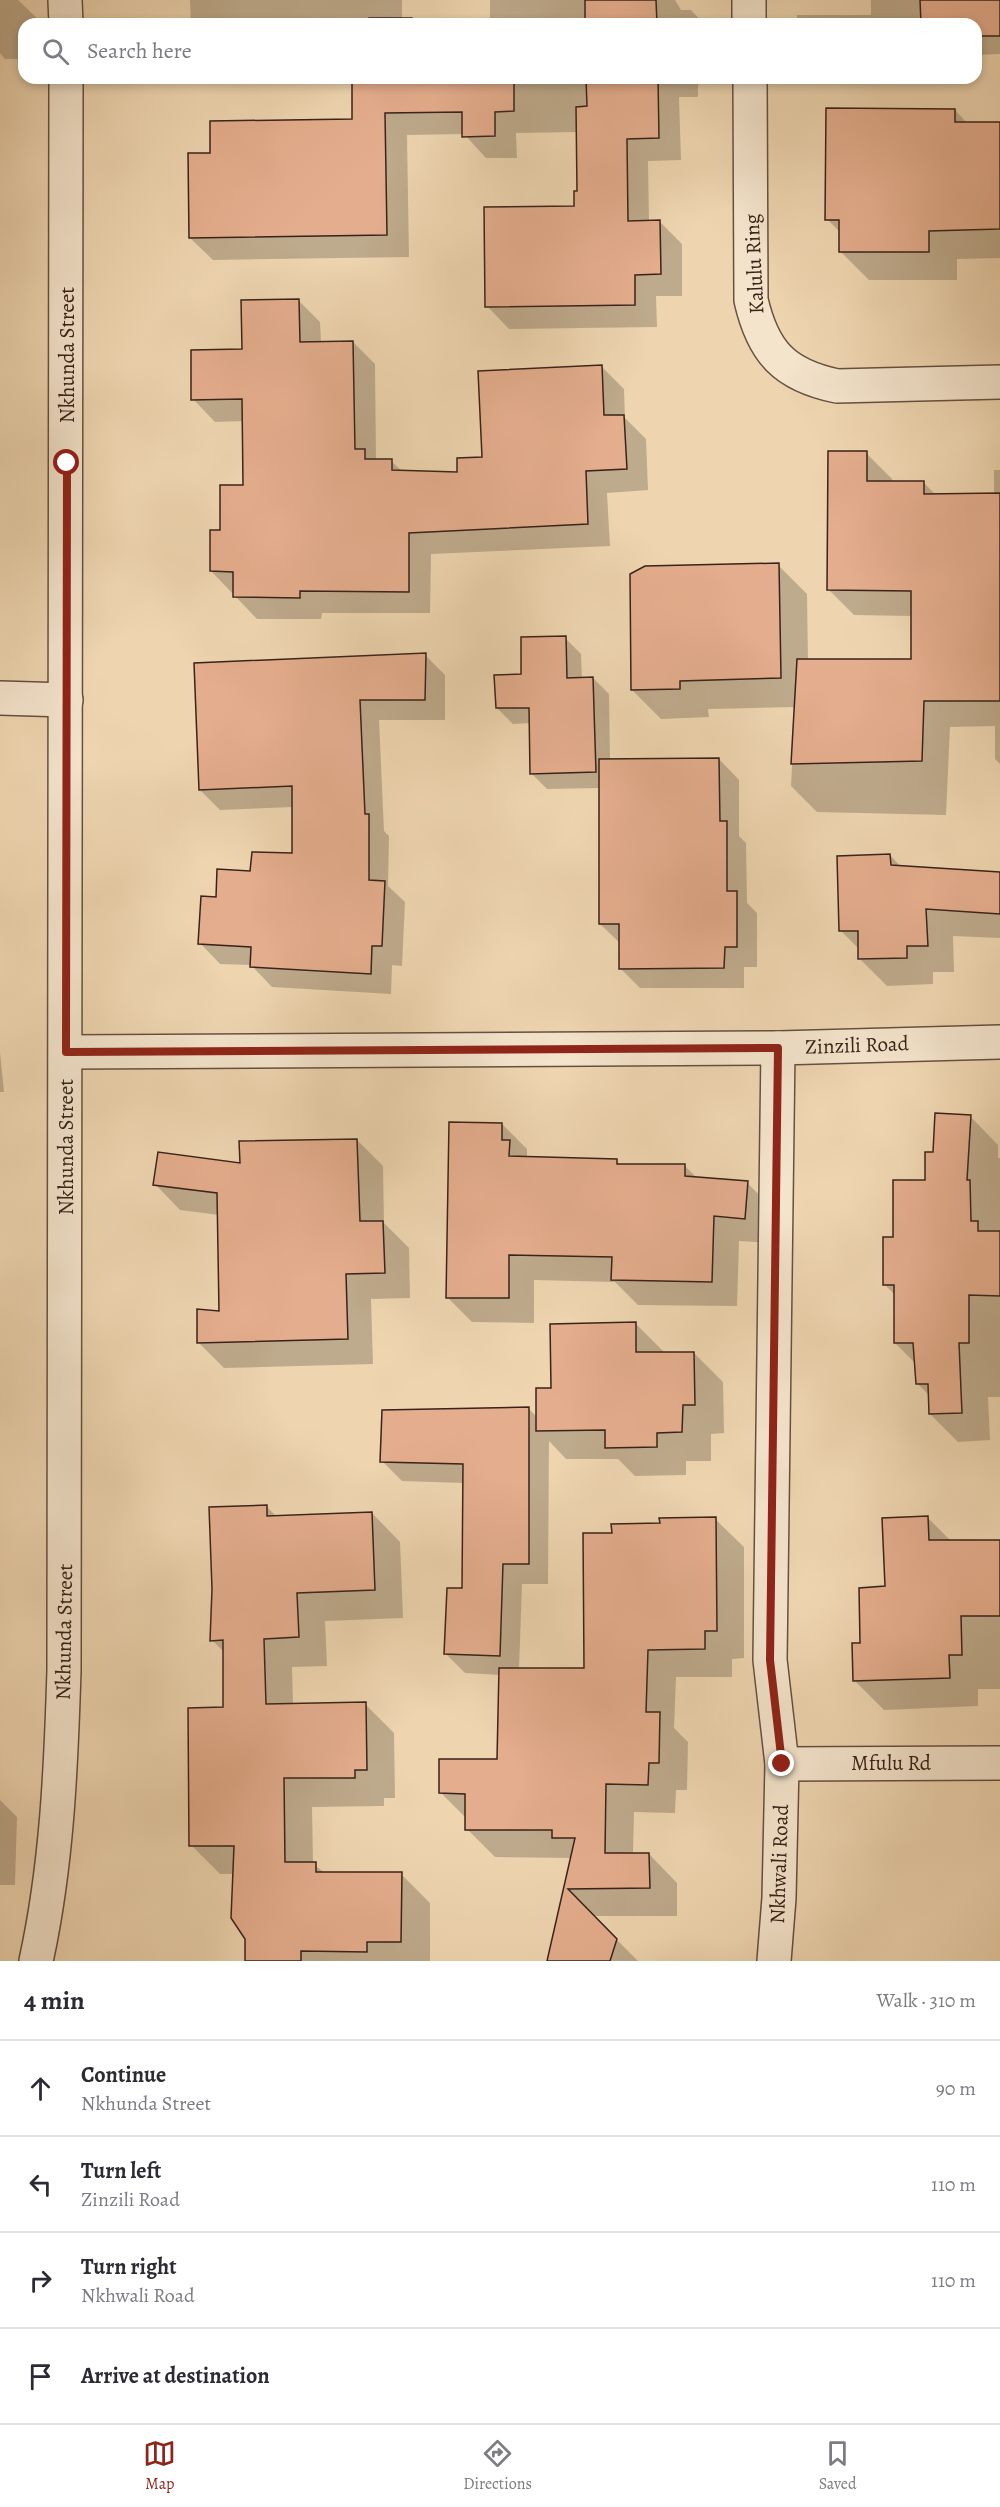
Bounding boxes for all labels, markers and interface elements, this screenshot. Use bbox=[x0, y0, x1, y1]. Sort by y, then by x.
search box bbox=[18, 18, 982, 84]
icon: search bbox=[39, 35, 72, 68]
text: Search here bbox=[87, 36, 192, 66]
street label: Kalulu Ring bbox=[737, 213, 771, 315]
street label: Nkhunda Street bbox=[53, 287, 81, 423]
route start bbox=[53, 449, 79, 475]
street label: Zinzili Road bbox=[805, 1029, 910, 1061]
street label: Nkhunda Street bbox=[52, 1079, 80, 1215]
street label: Nkhunda Street bbox=[49, 1563, 79, 1700]
street label: Mfulu Rd bbox=[851, 1749, 932, 1777]
route end bbox=[768, 1750, 794, 1776]
street label: Nkhwali Road bbox=[763, 1803, 795, 1924]
text: 4 min bbox=[24, 1983, 85, 2018]
text: Walk · 310 m bbox=[877, 1987, 976, 2014]
text: Continue bbox=[81, 2060, 166, 2090]
icon: ahead bbox=[24, 2072, 57, 2105]
text: 90 m bbox=[936, 2075, 976, 2102]
text: Nkhunda Street bbox=[81, 2090, 211, 2117]
text: Turn left bbox=[81, 2156, 161, 2186]
icon: left bbox=[24, 2168, 57, 2201]
text: 110 m bbox=[931, 2171, 976, 2198]
text: Zinzili Road bbox=[81, 2186, 180, 2213]
text: Turn right bbox=[81, 2252, 177, 2282]
icon: right bbox=[24, 2264, 57, 2297]
text: 110 m bbox=[931, 2267, 976, 2294]
text: Nkhwali Road bbox=[81, 2282, 195, 2309]
icon: arrive bbox=[24, 2360, 57, 2393]
text: Arrive at destination bbox=[81, 2361, 270, 2391]
tab: Map bbox=[143, 2437, 176, 2495]
tab: Directions bbox=[463, 2437, 532, 2495]
tab: Saved bbox=[819, 2437, 857, 2495]

